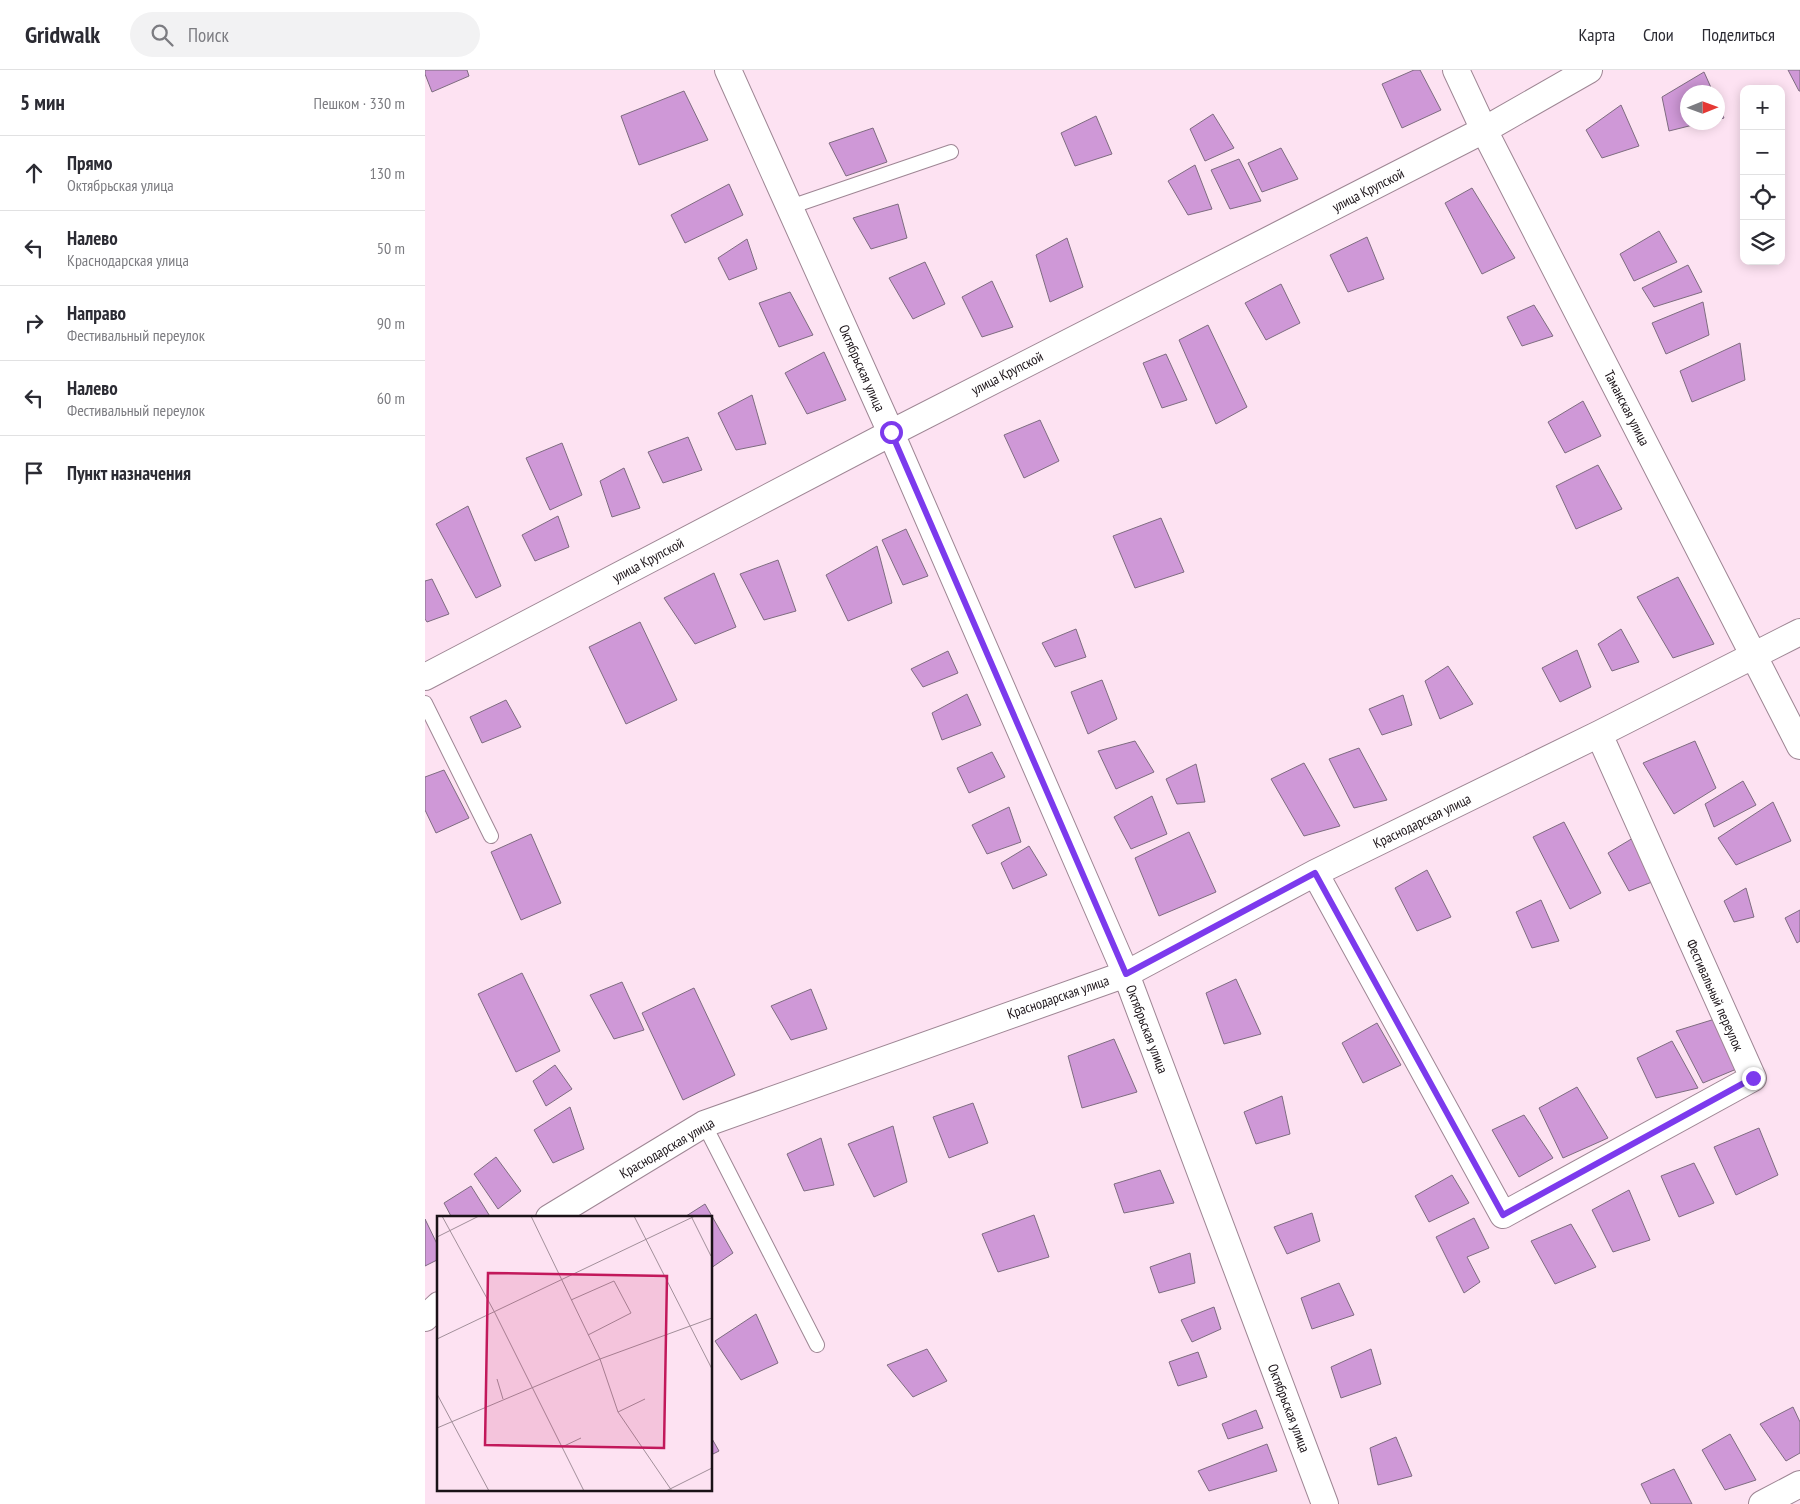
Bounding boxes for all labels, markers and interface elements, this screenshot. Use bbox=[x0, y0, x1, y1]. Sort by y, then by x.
search box bbox=[130, 12, 480, 57]
text: Gridwalk bbox=[25, 19, 100, 50]
icon: search bbox=[148, 21, 176, 49]
text: Поиск bbox=[188, 23, 229, 47]
text: Карта bbox=[1578, 23, 1615, 46]
text: Слои bbox=[1643, 23, 1674, 46]
text: Поделиться bbox=[1702, 23, 1775, 46]
north arrow bbox=[1680, 85, 1725, 130]
map controls bbox=[1740, 85, 1785, 265]
button: + bbox=[1740, 85, 1785, 130]
text: 5 мин bbox=[20, 89, 65, 116]
text: Пешком · 330 m bbox=[314, 93, 405, 113]
button: − bbox=[1740, 130, 1785, 175]
text: Прямо bbox=[67, 151, 112, 175]
icon: ahead bbox=[20, 159, 48, 187]
text: 130 m bbox=[370, 163, 405, 183]
street label: улица Крупской bbox=[1329, 164, 1407, 216]
text: Октябрьская улица bbox=[67, 175, 174, 195]
button: locate bbox=[1740, 175, 1785, 220]
button: layers bbox=[1740, 220, 1785, 265]
text: Налево bbox=[67, 226, 118, 250]
icon: left bbox=[20, 234, 48, 262]
text: 50 m bbox=[377, 238, 405, 258]
text: Краснодарская улица bbox=[67, 250, 189, 270]
text: Направо bbox=[67, 301, 126, 325]
icon: right bbox=[20, 309, 48, 337]
text: 90 m bbox=[377, 313, 405, 333]
street label: Октябрьская улица bbox=[835, 322, 889, 414]
text: Фестивальный переулок bbox=[67, 325, 205, 345]
street label: улица Крупской bbox=[968, 347, 1046, 399]
street label: Таманская улица bbox=[1600, 367, 1654, 449]
text: Налево bbox=[67, 376, 118, 400]
icon: left bbox=[20, 384, 48, 412]
text: 60 m bbox=[377, 388, 405, 408]
text: Фестивальный переулок bbox=[67, 400, 205, 420]
route start bbox=[880, 421, 903, 444]
icon: arrive bbox=[20, 459, 48, 487]
text: Пункт назначения bbox=[67, 461, 191, 485]
street label: улица Крупской bbox=[609, 534, 687, 586]
street label: Краснодарская улица bbox=[1370, 790, 1474, 852]
street label: Фестивальный переулок bbox=[1682, 936, 1748, 1054]
street label: Краснодарская улица bbox=[1005, 971, 1111, 1023]
street label: Октябрьская улица bbox=[1122, 982, 1172, 1076]
route end bbox=[1742, 1067, 1765, 1090]
street label: Краснодарская улица bbox=[616, 1114, 718, 1182]
inset map bbox=[437, 1216, 713, 1492]
street label: Октябрьская улица bbox=[1264, 1361, 1314, 1455]

